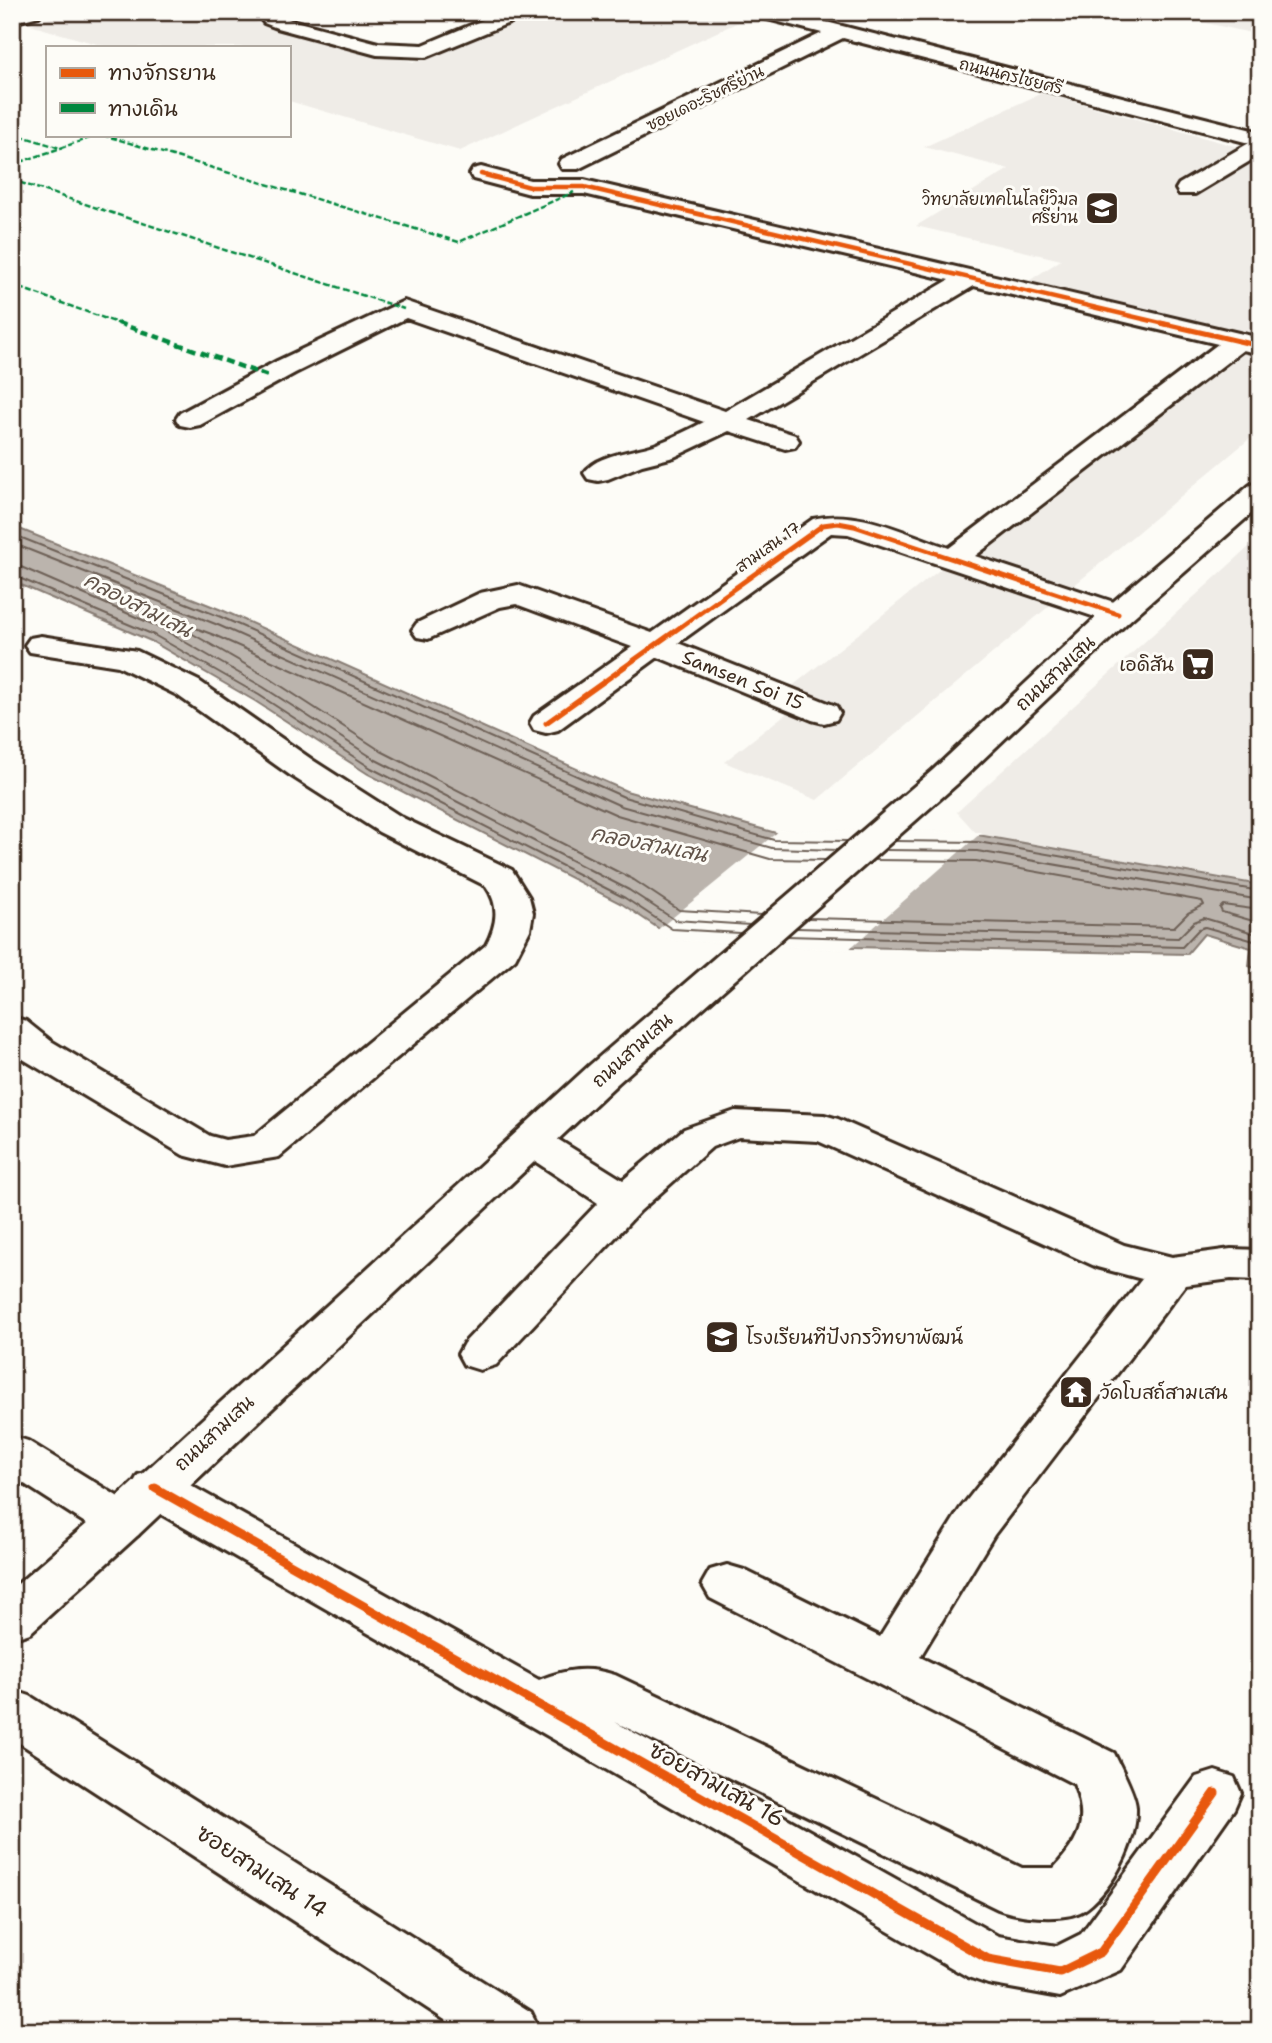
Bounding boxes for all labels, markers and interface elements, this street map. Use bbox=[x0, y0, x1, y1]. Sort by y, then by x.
legend bbox=[46, 46, 290, 136]
street label: ถนนนครไชยศรี bbox=[957, 52, 1066, 99]
text: ทางจักรยาน bbox=[108, 59, 216, 87]
street label: ซอยเดอะริชศรีย่าน bbox=[642, 59, 767, 136]
text: ทางเดิน bbox=[108, 95, 178, 123]
place label: วิทยาลัยเทคโนโลยีวิมล ศรีย่าน bbox=[922, 188, 1078, 228]
school or university icon: วิทยาลัยเทคโนโลยีวิมล ศรีย่าน bbox=[1083, 189, 1121, 227]
street label: สามเสน 17 bbox=[731, 517, 805, 577]
water label: คลองสามเสน bbox=[79, 566, 198, 645]
street label: ถนนสามเสน bbox=[1010, 629, 1100, 716]
street label: Samsen Soi 15 bbox=[679, 644, 807, 716]
supermarket icon: เอดิสัน bbox=[1179, 645, 1217, 683]
place label: เอดิสัน bbox=[1119, 652, 1174, 677]
water label: คลองสามเสน bbox=[589, 819, 710, 869]
street label: ถนนสามเสน bbox=[586, 1007, 678, 1093]
school or university icon: โรงเรียนทีปังกรวิทยาพัฒน์ bbox=[703, 1318, 741, 1356]
place label: โรงเรียนทีปังกรวิทยาพัฒน์ bbox=[746, 1325, 964, 1350]
temple icon: วัดโบสถ์สามเสน bbox=[1057, 1373, 1095, 1411]
place label: วัดโบสถ์สามเสน bbox=[1100, 1380, 1228, 1405]
street label: ถนนสามเสน bbox=[169, 1389, 259, 1476]
street label: ซอยสามเสน 16 bbox=[644, 1734, 790, 1834]
street label: ซอยสามเสน 14 bbox=[191, 1817, 333, 1925]

